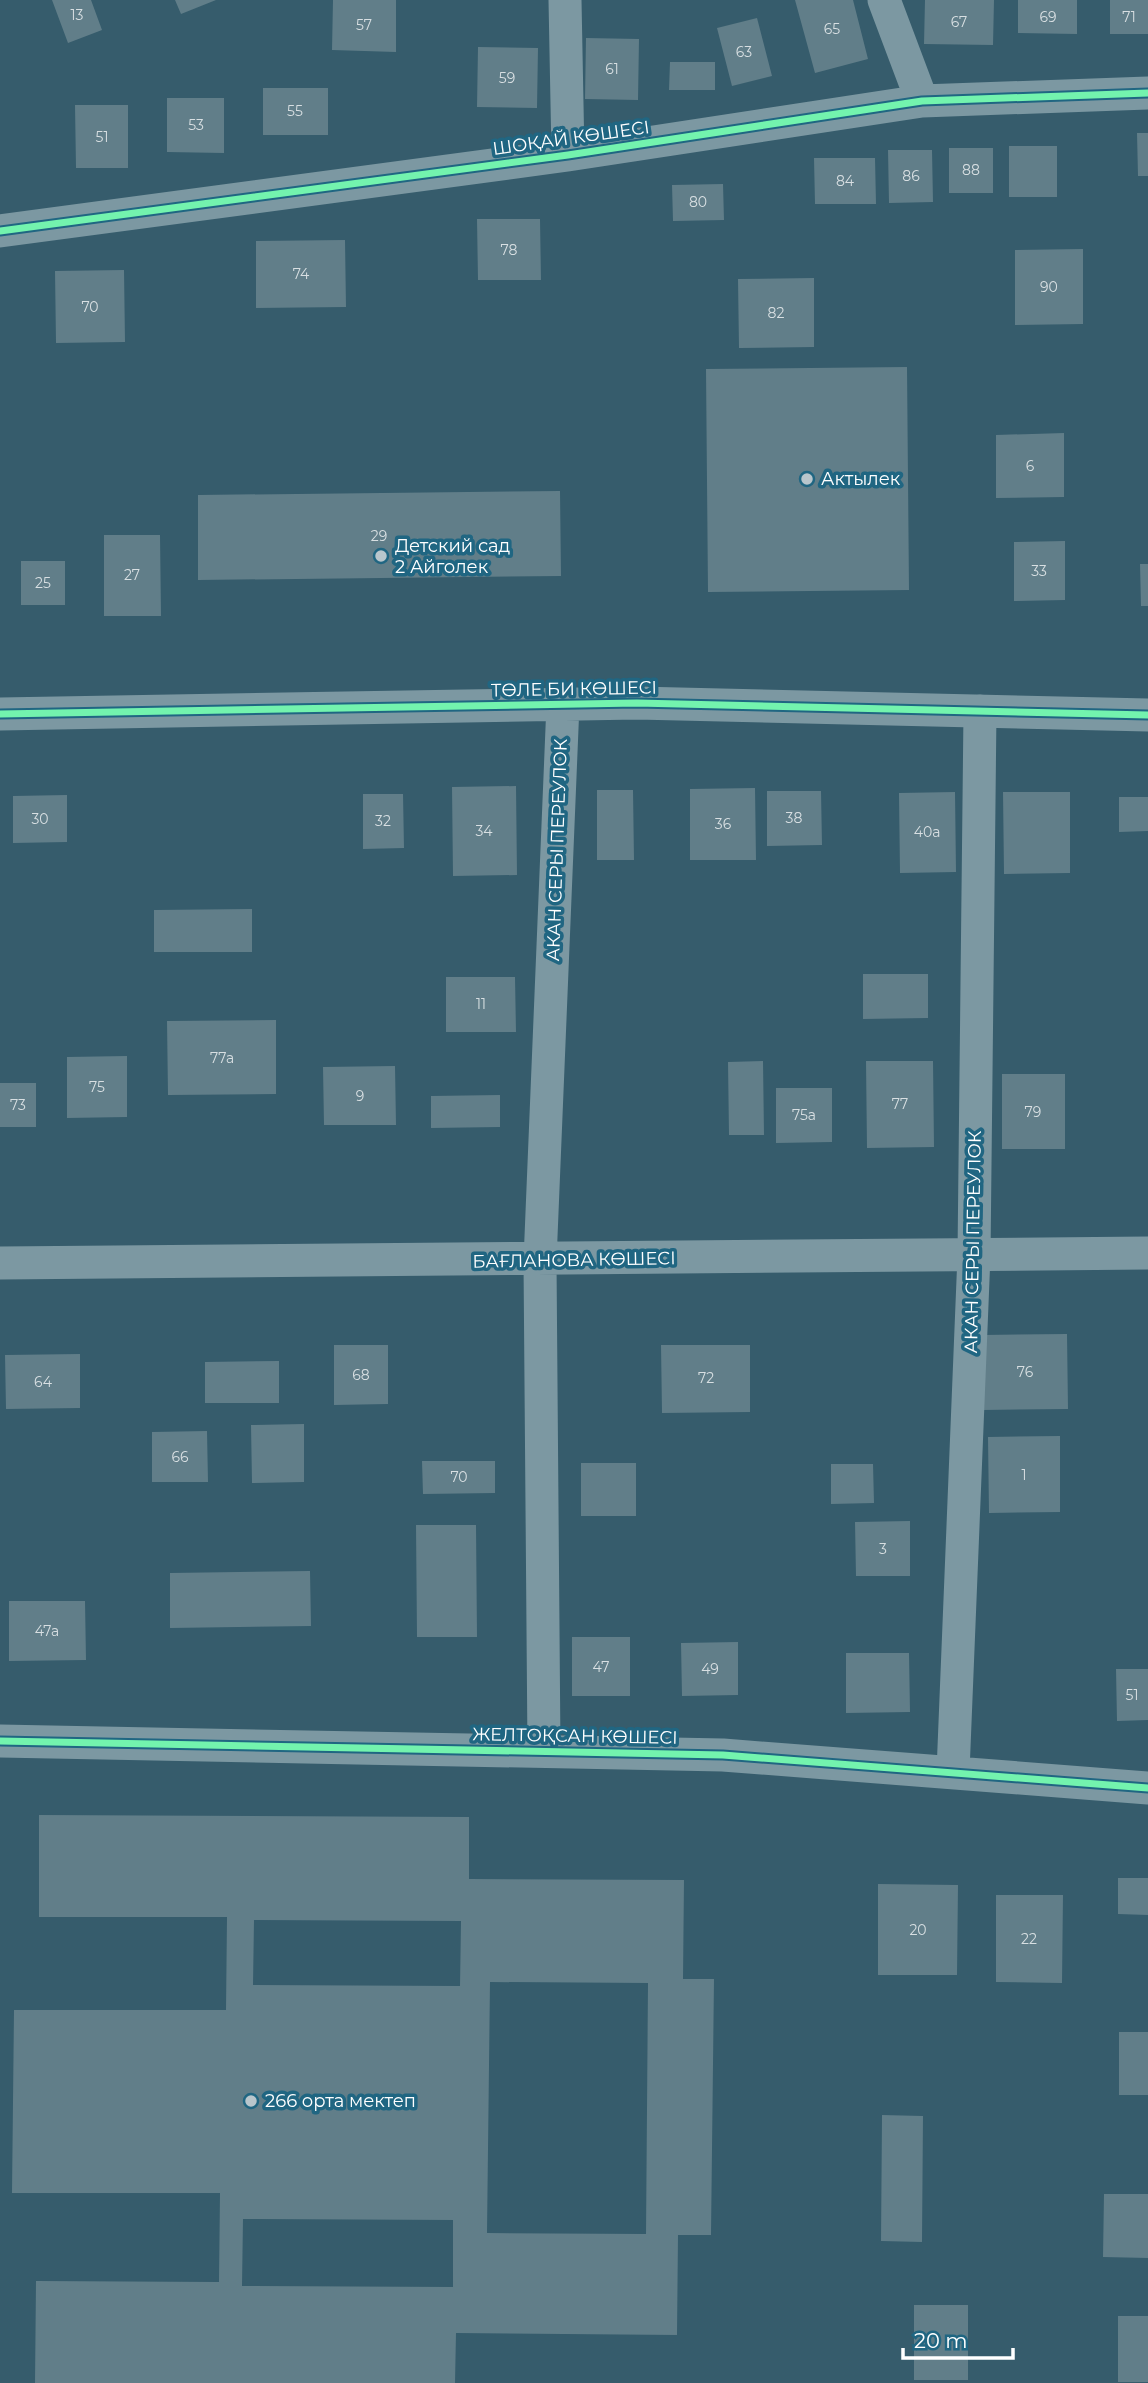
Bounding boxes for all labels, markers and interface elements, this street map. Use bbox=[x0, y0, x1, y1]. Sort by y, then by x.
house number: 13 bbox=[71, 6, 84, 24]
house number: 69 bbox=[1039, 8, 1057, 26]
house number: 71 bbox=[1122, 8, 1136, 26]
house number: 67 bbox=[951, 13, 967, 31]
house number: 57 bbox=[356, 16, 372, 34]
house number: 65 bbox=[824, 20, 840, 38]
house number: 63 bbox=[736, 43, 752, 61]
house number: 61 bbox=[605, 60, 619, 78]
house number: 59 bbox=[499, 69, 515, 87]
house number: 55 bbox=[287, 102, 303, 120]
house number: 53 bbox=[188, 116, 204, 134]
street label: ШОҚАЙ КӨШЕСІ bbox=[491, 116, 651, 160]
house number: 51 bbox=[96, 128, 108, 146]
house number: 88 bbox=[962, 161, 980, 179]
house number: 86 bbox=[902, 167, 920, 185]
house number: 84 bbox=[836, 172, 855, 190]
house number: 80 bbox=[689, 193, 707, 211]
house number: 78 bbox=[501, 241, 518, 259]
house number: 74 bbox=[293, 265, 310, 283]
house number: 90 bbox=[1040, 278, 1058, 296]
house number: 70 bbox=[81, 298, 99, 316]
house number: 82 bbox=[768, 304, 784, 322]
house number: 6 bbox=[1026, 457, 1035, 475]
place label: Актылек bbox=[821, 468, 901, 490]
marker: Актылек bbox=[799, 471, 815, 487]
house number: 29 bbox=[371, 527, 387, 545]
place label: Детский сад 2 Айголек bbox=[395, 535, 511, 578]
marker: Детский сад 2 Айголек bbox=[373, 548, 389, 564]
house number: 33 bbox=[1031, 562, 1047, 580]
house number: 27 bbox=[124, 566, 140, 584]
house number: 25 bbox=[35, 574, 51, 592]
street label: ТӨЛЕ БИ КӨШЕСІ bbox=[491, 677, 657, 701]
street label: АКАН СЕРЫ ПЕРЕУЛОК bbox=[542, 738, 572, 962]
house number: 38 bbox=[786, 809, 802, 827]
house number: 30 bbox=[31, 810, 49, 828]
house number: 32 bbox=[375, 812, 391, 830]
house number: 36 bbox=[715, 815, 732, 833]
house number: 34 bbox=[475, 822, 493, 840]
house number: 40а bbox=[914, 823, 940, 841]
house number: 11 bbox=[476, 995, 486, 1013]
house number: 77а bbox=[210, 1049, 234, 1067]
house number: 75 bbox=[89, 1078, 105, 1096]
house number: 9 bbox=[356, 1087, 364, 1105]
house number: 77 bbox=[892, 1095, 908, 1113]
house number: 73 bbox=[10, 1096, 26, 1114]
house number: 79 bbox=[1025, 1103, 1041, 1121]
house number: 75а bbox=[792, 1106, 816, 1124]
street label: АКАН СЕРЫ ПЕРЕУЛОК bbox=[960, 1130, 986, 1354]
street label: БАҒЛАНОВА КӨШЕСІ bbox=[472, 1247, 676, 1273]
house number: 76 bbox=[1017, 1363, 1034, 1381]
house number: 68 bbox=[352, 1366, 370, 1384]
house number: 72 bbox=[698, 1369, 714, 1387]
house number: 64 bbox=[34, 1373, 53, 1391]
house number: 66 bbox=[171, 1448, 189, 1466]
house number: 1 bbox=[1021, 1466, 1027, 1484]
house number: 70 bbox=[450, 1468, 468, 1486]
house number: 3 bbox=[879, 1540, 887, 1558]
house number: 47а bbox=[35, 1622, 59, 1640]
house number: 47 bbox=[593, 1658, 609, 1676]
house number: 49 bbox=[701, 1660, 719, 1678]
house number: 51 bbox=[1126, 1686, 1138, 1704]
street label: ЖЕЛТОҚСАН КӨШЕСІ bbox=[472, 1723, 678, 1749]
house number: 20 bbox=[909, 1921, 927, 1939]
house number: 22 bbox=[1021, 1930, 1037, 1948]
place label: 266 орта мектеп bbox=[265, 2090, 416, 2112]
marker: 266 орта мектеп bbox=[243, 2093, 259, 2109]
scale bar bbox=[903, 2316, 1013, 2360]
text: 20 m bbox=[914, 2328, 968, 2353]

